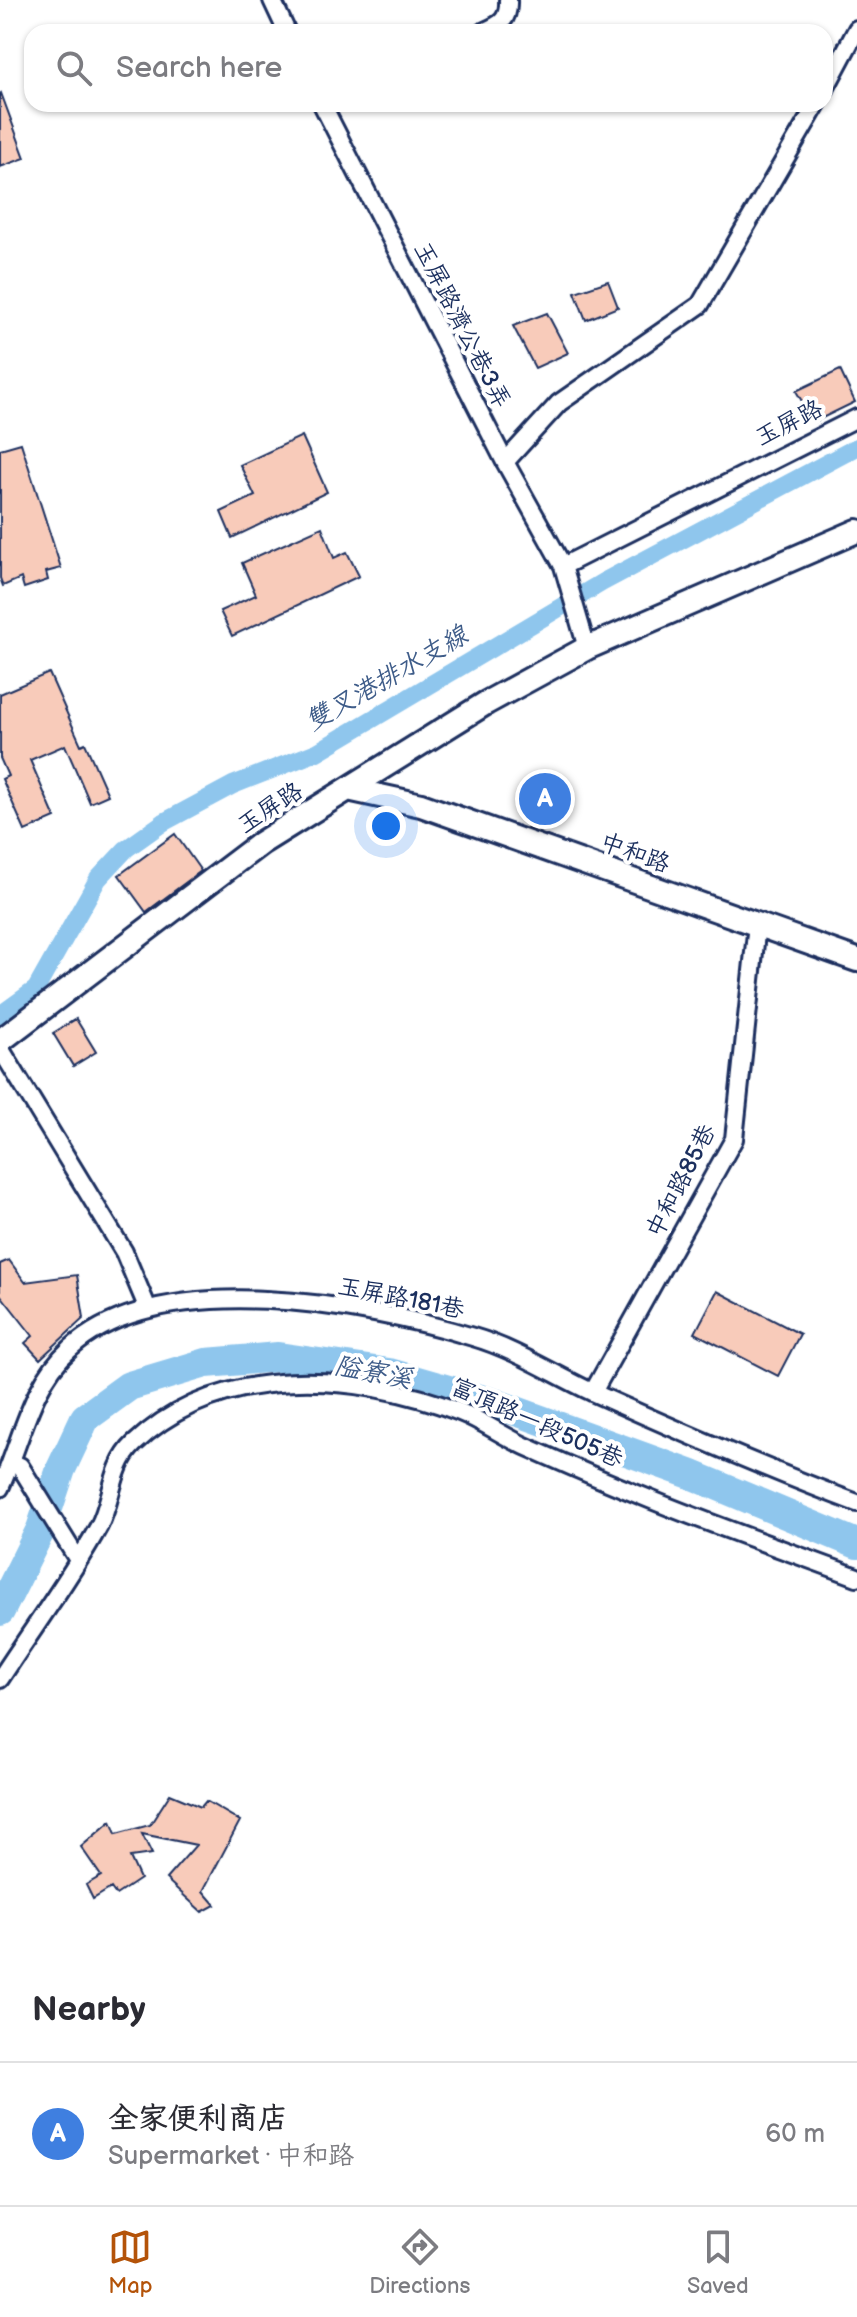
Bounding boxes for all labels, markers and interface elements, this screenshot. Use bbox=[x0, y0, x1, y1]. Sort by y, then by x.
search box bbox=[24, 24, 833, 112]
icon: search bbox=[52, 46, 96, 90]
text: Search here bbox=[116, 50, 282, 86]
street label: 玉屏路濟公巷3弄 bbox=[408, 237, 516, 413]
street label: 玉屏路 bbox=[750, 394, 828, 452]
water label: 雙叉港排水支線 bbox=[300, 619, 475, 738]
pin: A bbox=[519, 769, 571, 829]
street label: 玉屏路 bbox=[232, 776, 308, 840]
your location bbox=[366, 806, 406, 846]
street label: 中和路 bbox=[596, 827, 674, 879]
street label: 中和路85巷 bbox=[640, 1119, 722, 1243]
street label: 玉屏路181巷 bbox=[335, 1271, 467, 1325]
water label: 隘寮溪 bbox=[332, 1350, 416, 1396]
street label: 富頂路一段505巷 bbox=[446, 1372, 628, 1474]
text: Nearby bbox=[32, 1989, 146, 2030]
text: 全家便利商店 bbox=[108, 2101, 288, 2137]
text: A bbox=[50, 2119, 66, 2150]
text: 60 m bbox=[765, 2119, 825, 2150]
text: Supermarket · 中和路 bbox=[108, 2141, 354, 2172]
tab: Map bbox=[108, 2225, 153, 2300]
tab: Directions bbox=[369, 2225, 470, 2300]
tab: Saved bbox=[687, 2225, 749, 2300]

